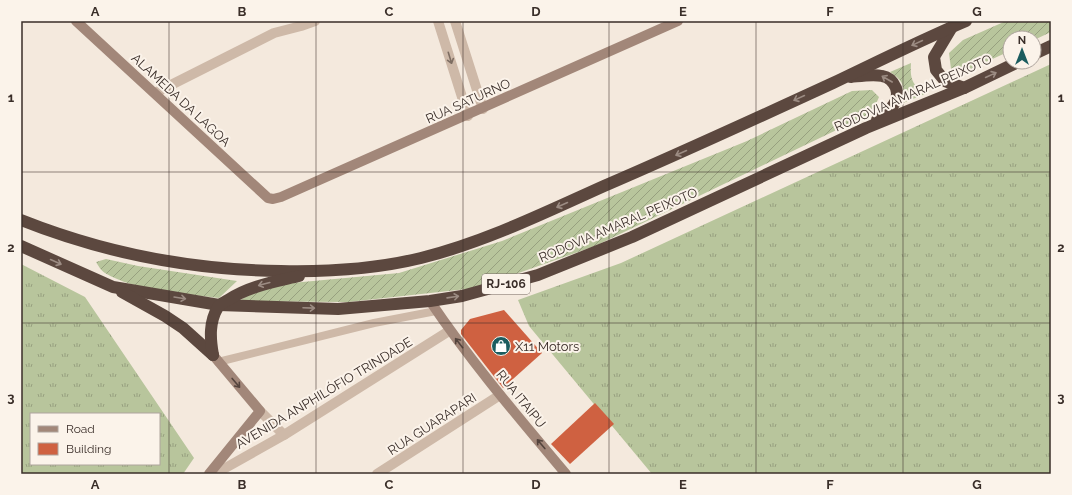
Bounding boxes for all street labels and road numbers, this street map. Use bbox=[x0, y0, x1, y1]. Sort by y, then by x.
street label: ALAMEDA DA LAGOA bbox=[129, 50, 234, 150]
street label: RODOVIA AMARAL PEIXOTO bbox=[832, 51, 994, 135]
street label: RUA SATURNO bbox=[423, 75, 513, 126]
street label: RODOVIA AMARAL PEIXOTO bbox=[536, 185, 700, 265]
road number: RJ-106 bbox=[482, 274, 530, 294]
street label: AVENIDA ANPHILÓFIO TRINDADE bbox=[233, 334, 415, 452]
street label: RUA ITAIPU bbox=[493, 367, 549, 431]
street label: RUA GUARAPARI bbox=[385, 390, 479, 458]

